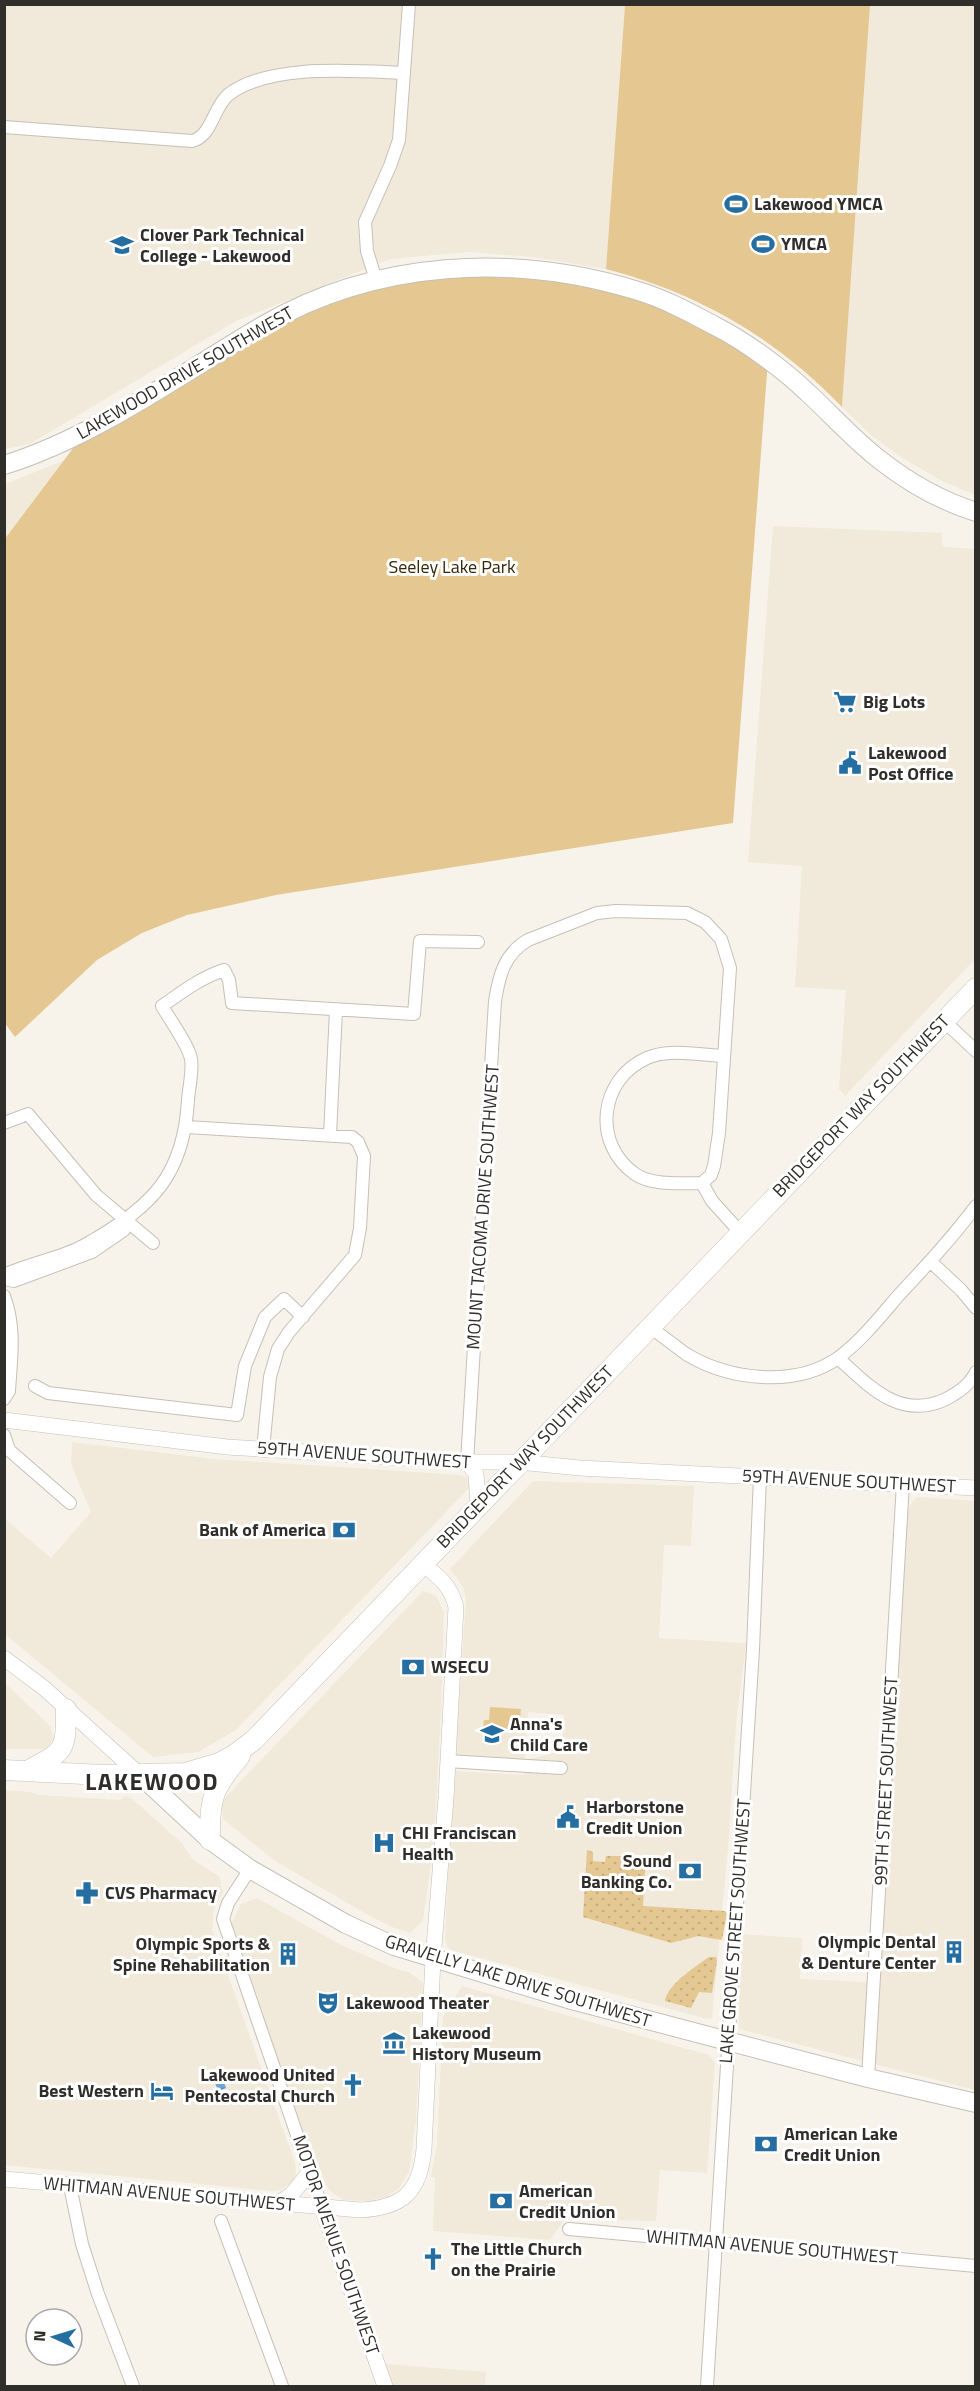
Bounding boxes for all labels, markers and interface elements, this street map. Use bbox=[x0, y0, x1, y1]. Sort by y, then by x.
place label: Lakewood YMCA bbox=[754, 190, 883, 217]
sports icon: Lakewood YMCA bbox=[723, 191, 749, 217]
place label: Clover Park Technical College - Lakewood bbox=[140, 221, 304, 269]
place label: YMCA bbox=[781, 230, 827, 257]
sports icon: YMCA bbox=[750, 231, 776, 257]
school or university icon: Clover Park Technical College - Lakewood bbox=[109, 232, 135, 258]
street label: LAKEWOOD DRIVE SOUTHWEST bbox=[71, 299, 299, 446]
park label: Seeley Lake Park bbox=[388, 553, 516, 580]
place label: Big Lots bbox=[863, 688, 925, 715]
supermarket icon: Big Lots bbox=[832, 689, 858, 715]
place label: Lakewood Post Office bbox=[868, 739, 954, 787]
public building icon: Lakewood Post Office bbox=[837, 750, 863, 776]
street label: BRIDGEPORT WAY SOUTHWEST bbox=[766, 1008, 956, 1203]
street label: MOUNT TACOMA DRIVE SOUTHWEST bbox=[459, 1063, 506, 1351]
street label: BRIDGEPORT WAY SOUTHWEST bbox=[430, 1359, 620, 1554]
street label: 59TH AVENUE SOUTHWEST bbox=[256, 1434, 472, 1475]
street label: 59TH AVENUE SOUTHWEST bbox=[741, 1461, 957, 1500]
place label: Bank of America bbox=[199, 1516, 326, 1543]
bank icon: Bank of America bbox=[331, 1517, 357, 1543]
place label: WSECU bbox=[431, 1653, 489, 1680]
bank icon: WSECU bbox=[400, 1654, 426, 1680]
street label: 99TH STREET SOUTHWEST bbox=[867, 1675, 904, 1886]
place label: Anna's Child Care bbox=[510, 1710, 588, 1758]
school or university icon: Anna's Child Care bbox=[479, 1721, 505, 1747]
district label: LAKEWOOD bbox=[85, 1763, 219, 1799]
place label: Harborstone Credit Union bbox=[586, 1793, 684, 1841]
street label: LAKE GROVE STREET SOUTHWEST bbox=[712, 1797, 757, 2064]
public building icon: Harborstone Credit Union bbox=[555, 1804, 581, 1830]
place label: CHI Franciscan Health bbox=[402, 1819, 517, 1867]
hospital icon: CHI Franciscan Health bbox=[371, 1830, 397, 1856]
place label: Sound Banking Co. bbox=[581, 1847, 672, 1895]
bank icon: Sound Banking Co. bbox=[677, 1858, 703, 1884]
place label: CVS Pharmacy bbox=[105, 1879, 217, 1906]
pharmacy icon: CVS Pharmacy bbox=[74, 1880, 100, 1906]
street label: GRAVELLY LAKE DRIVE SOUTHWEST bbox=[382, 1927, 655, 2034]
place label: Olympic Dental & Denture Center bbox=[801, 1928, 936, 1976]
place label: Olympic Sports & Spine Rehabilitation bbox=[113, 1930, 270, 1978]
building icon: Olympic Dental & Denture Center bbox=[941, 1939, 967, 1965]
building icon: Olympic Sports & Spine Rehabilitation bbox=[275, 1941, 301, 1967]
place label: Lakewood Theater bbox=[346, 1989, 489, 2016]
theatre icon: Lakewood Theater bbox=[315, 1990, 341, 2016]
place label: Lakewood History Museum bbox=[412, 2019, 541, 2067]
museum icon: Lakewood History Museum bbox=[381, 2030, 407, 2056]
place label: Lakewood United Pentecostal Church bbox=[185, 2061, 335, 2109]
church icon: Lakewood United Pentecostal Church bbox=[340, 2072, 366, 2098]
place label: Best Western bbox=[38, 2077, 144, 2104]
hotel icon: Best Western bbox=[149, 2078, 175, 2104]
place label: American Lake Credit Union bbox=[784, 2120, 898, 2168]
street label: MOTOR AVENUE SOUTHWEST bbox=[286, 2131, 387, 2359]
bank icon: American Lake Credit Union bbox=[753, 2131, 779, 2157]
street label: WHITMAN AVENUE SOUTHWEST bbox=[42, 2169, 296, 2218]
place label: American Credit Union bbox=[519, 2177, 616, 2225]
bank icon: American Credit Union bbox=[488, 2188, 514, 2214]
street label: WHITMAN AVENUE SOUTHWEST bbox=[645, 2222, 899, 2271]
place label: The Little Church on the Prairie bbox=[451, 2235, 582, 2283]
church icon: The Little Church on the Prairie bbox=[420, 2246, 446, 2272]
north arrow bbox=[24, 2307, 84, 2367]
text: N bbox=[27, 2330, 51, 2342]

